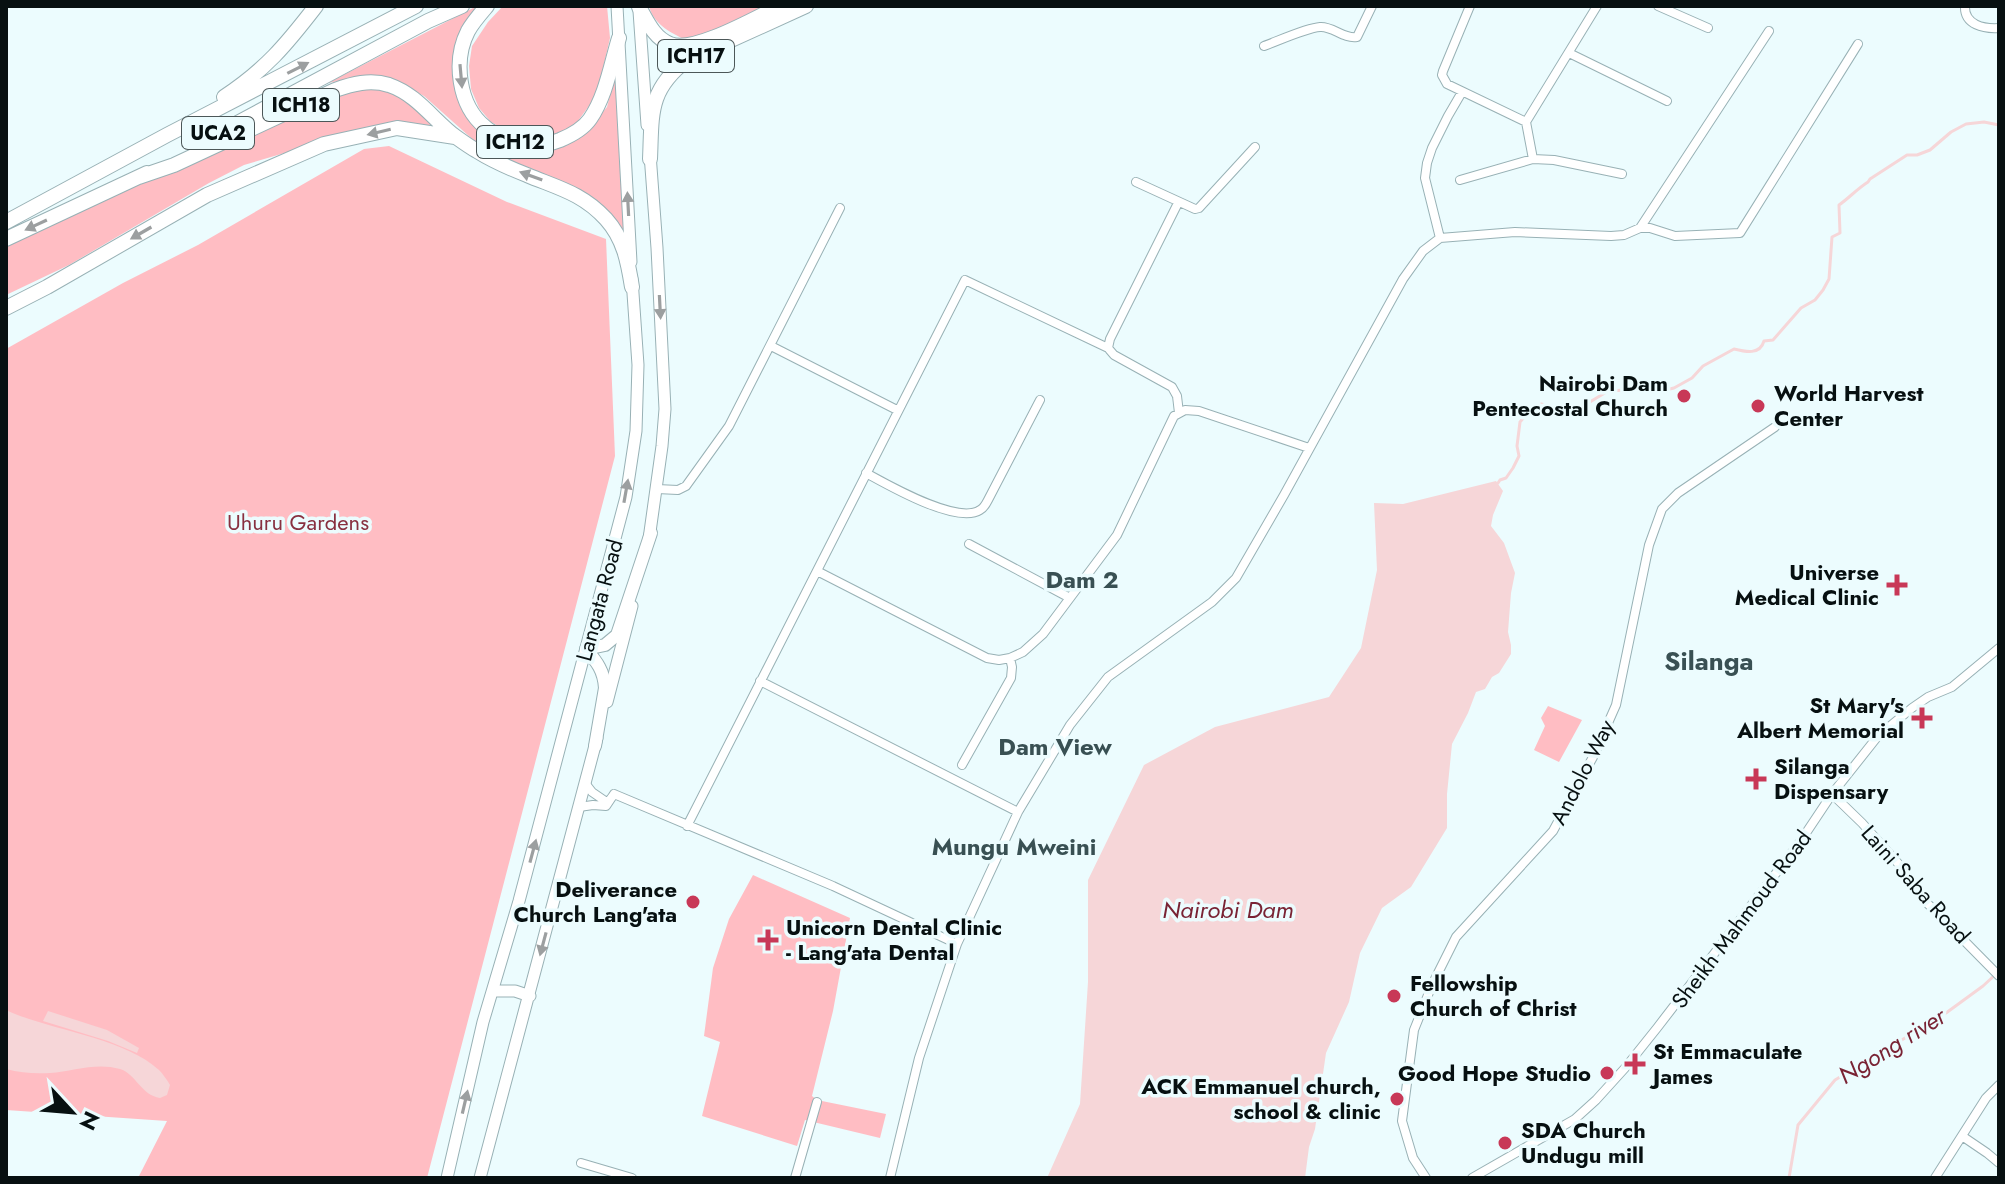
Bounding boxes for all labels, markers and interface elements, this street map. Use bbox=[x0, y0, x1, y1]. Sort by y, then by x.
road number: ICH17 bbox=[658, 40, 734, 72]
one-way arrow bbox=[286, 61, 309, 75]
one-way arrow bbox=[455, 64, 468, 89]
road number: ICH18 bbox=[263, 89, 339, 121]
road number: UCA2 bbox=[182, 117, 254, 149]
one-way arrow bbox=[366, 126, 391, 139]
road number: ICH12 bbox=[477, 126, 553, 158]
one-way arrow bbox=[519, 170, 543, 182]
one-way arrow bbox=[621, 191, 634, 216]
one-way arrow bbox=[24, 218, 48, 232]
one-way arrow bbox=[130, 226, 152, 240]
one-way arrow bbox=[654, 295, 667, 320]
place label: Nairobi Dam Pentecostal Church bbox=[1472, 367, 1668, 424]
place label: World Harvest Center bbox=[1774, 377, 1924, 434]
marker: Nairobi Dam Pentecostal Church bbox=[1675, 387, 1693, 405]
marker: World Harvest Center bbox=[1749, 397, 1767, 415]
one-way arrow bbox=[621, 478, 633, 503]
park label: Uhuru Gardens bbox=[227, 506, 369, 538]
street label: Langata Road bbox=[567, 535, 631, 665]
place label: Universe Medical Clinic bbox=[1735, 556, 1879, 613]
district label: Dam 2 bbox=[1045, 562, 1119, 597]
marker: Universe Medical Clinic bbox=[1886, 574, 1908, 596]
district label: Silanga bbox=[1664, 642, 1754, 680]
place label: St Mary's Albert Memorial bbox=[1736, 689, 1904, 746]
marker: St Mary's Albert Memorial bbox=[1911, 707, 1933, 729]
street label: Andolo Way bbox=[1542, 714, 1622, 830]
district label: Dam View bbox=[998, 729, 1112, 764]
place label: Silanga Dispensary bbox=[1774, 750, 1889, 807]
marker: Silanga Dispensary bbox=[1745, 768, 1767, 790]
street label: Laini Saba Road bbox=[1854, 818, 1978, 950]
street label: Sheikh Mahmoud Road bbox=[1663, 823, 1819, 1015]
district label: Mungu Mweini bbox=[932, 829, 1096, 864]
one-way arrow bbox=[527, 839, 539, 864]
place label: Deliverance Church Lang'ata bbox=[514, 873, 677, 930]
water label: Nairobi Dam bbox=[1162, 892, 1294, 927]
marker: Deliverance Church Lang'ata bbox=[684, 893, 702, 911]
place label: Unicorn Dental Clinic - Lang'ata Dental bbox=[786, 911, 1002, 968]
marker: Unicorn Dental Clinic - Lang'ata Dental bbox=[757, 929, 779, 951]
one-way arrow bbox=[537, 932, 549, 957]
place label: Fellowship Church of Christ bbox=[1410, 967, 1577, 1024]
marker: Fellowship Church of Christ bbox=[1385, 987, 1403, 1005]
water label: Ngong river bbox=[1831, 998, 1954, 1092]
place label: St Emmaculate James bbox=[1649, 1035, 1802, 1092]
marker: St Emmaculate James bbox=[1624, 1053, 1646, 1075]
place label: Good Hope Studio bbox=[1398, 1057, 1591, 1089]
marker: Good Hope Studio bbox=[1598, 1064, 1616, 1082]
place label: ACK Emmanuel church, school & clinic bbox=[1140, 1070, 1381, 1127]
north arrow bbox=[32, 1072, 112, 1152]
one-way arrow bbox=[459, 1089, 472, 1114]
marker: ACK Emmanuel church, school & clinic bbox=[1388, 1090, 1406, 1108]
text: N bbox=[72, 1106, 108, 1136]
place label: SDA Church Undugu mill bbox=[1521, 1114, 1646, 1171]
marker: SDA Church Undugu mill bbox=[1496, 1134, 1514, 1152]

